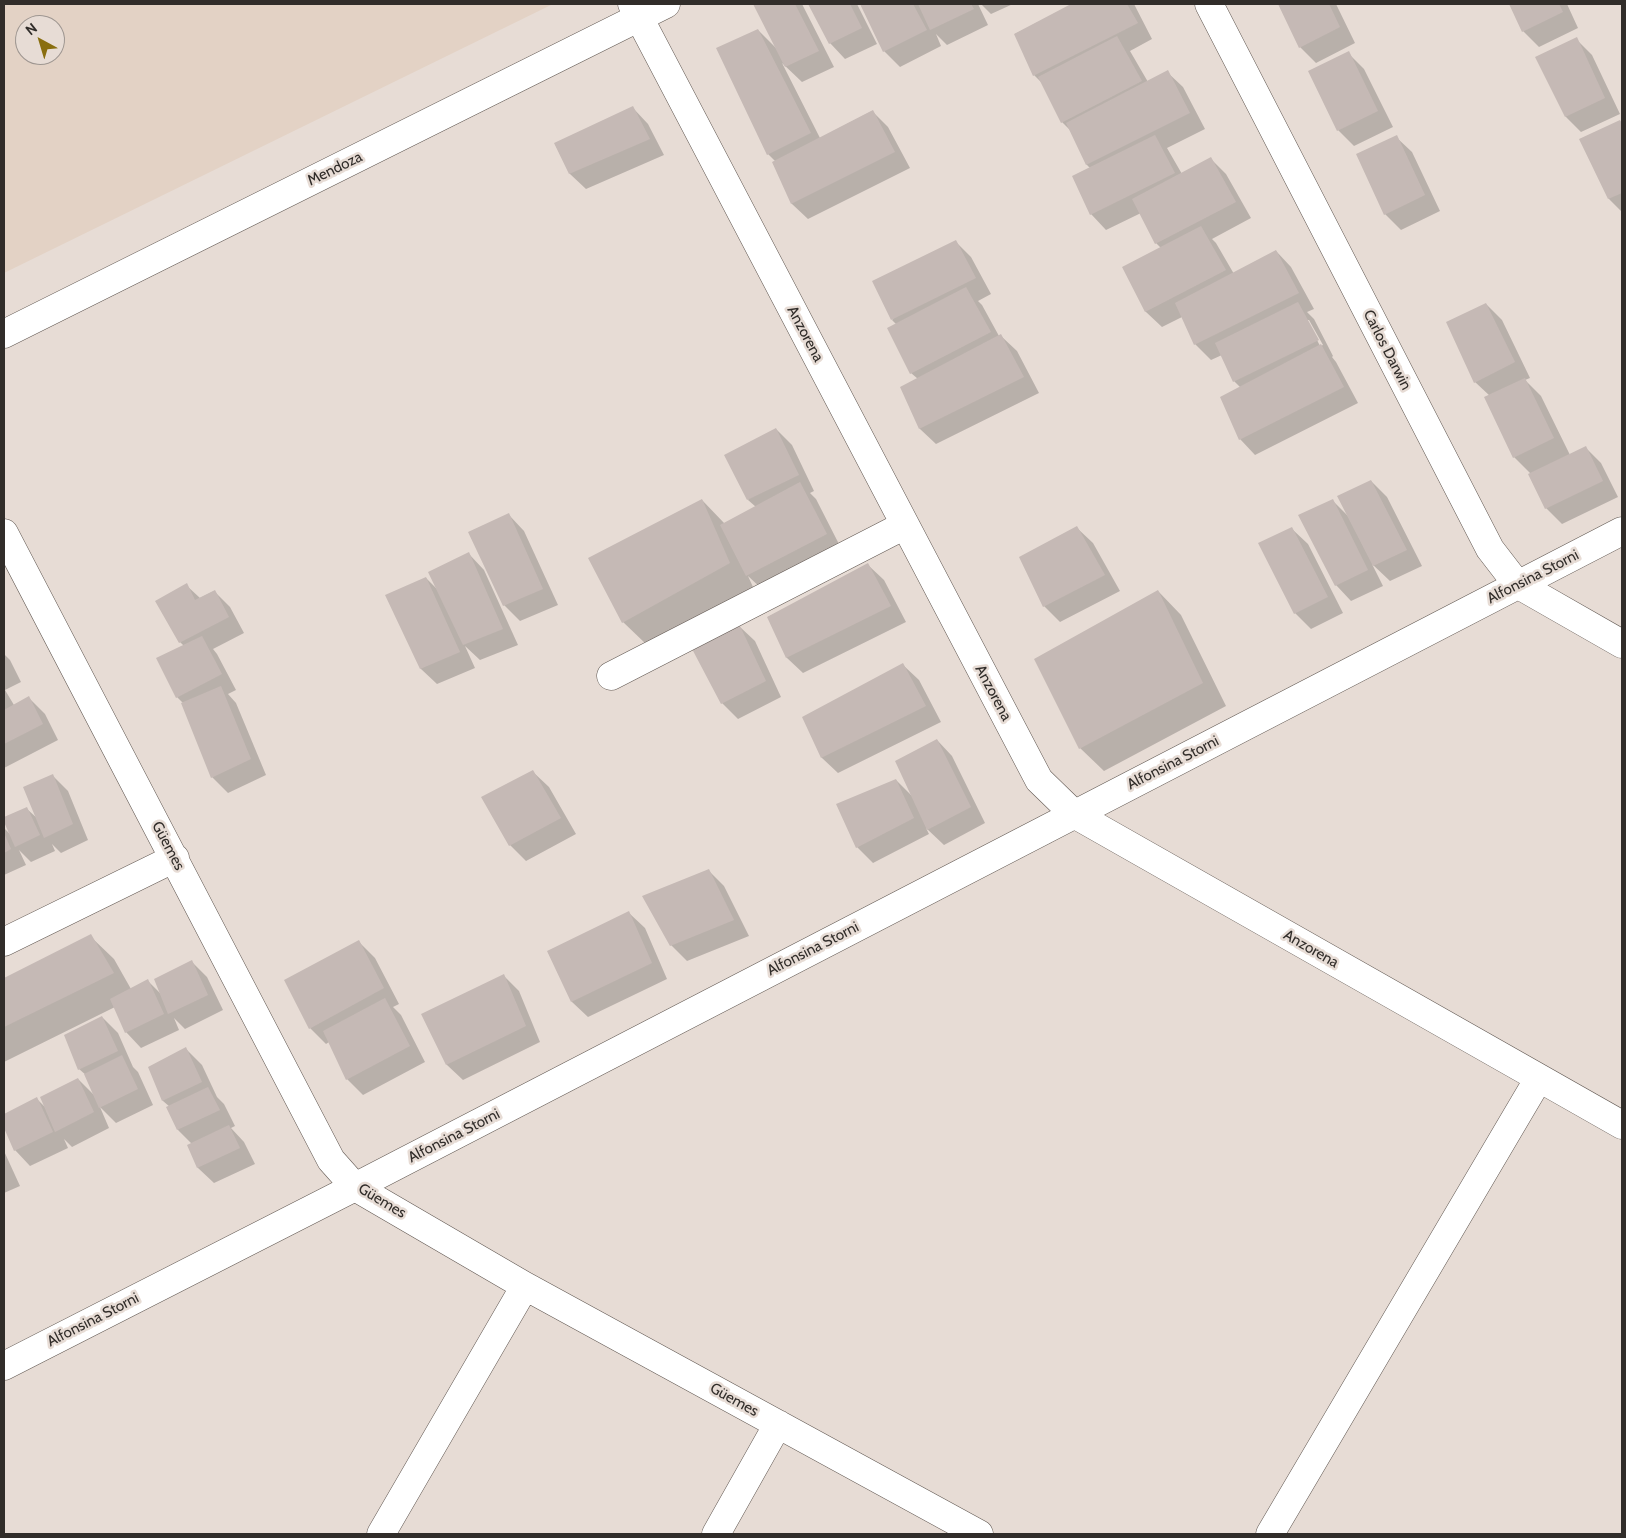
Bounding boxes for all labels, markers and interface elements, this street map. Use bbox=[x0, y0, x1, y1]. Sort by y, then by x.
north arrow bbox=[15, 15, 65, 65]
text: N bbox=[22, 19, 41, 39]
street label: Mendoza bbox=[305, 148, 365, 190]
street label: Anzorena bbox=[783, 303, 827, 365]
street label: Carlos Darwin bbox=[1359, 307, 1415, 393]
street label: Alfonsina Storni bbox=[1484, 546, 1582, 608]
street label: Anzorena bbox=[971, 662, 1015, 724]
street label: Alfonsina Storni bbox=[1124, 732, 1222, 794]
street label: Güemes bbox=[148, 819, 188, 873]
street label: Alfonsina Storni bbox=[764, 918, 862, 980]
street label: Anzorena bbox=[1280, 926, 1342, 972]
street label: Alfonsina Storni bbox=[405, 1105, 503, 1167]
street label: Güemes bbox=[355, 1180, 409, 1222]
street label: Alfonsina Storni bbox=[44, 1289, 142, 1351]
street label: Güemes bbox=[707, 1379, 761, 1421]

